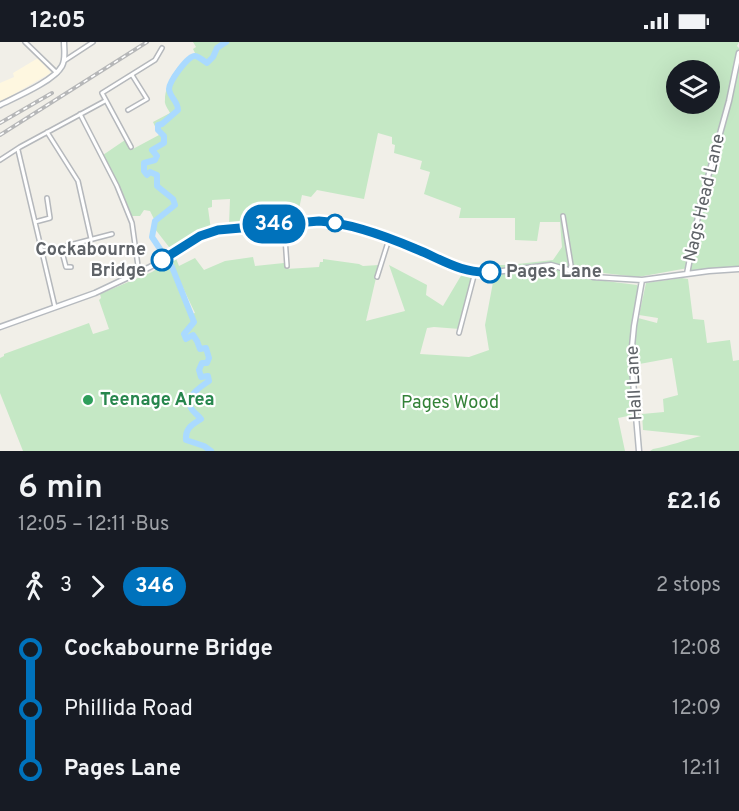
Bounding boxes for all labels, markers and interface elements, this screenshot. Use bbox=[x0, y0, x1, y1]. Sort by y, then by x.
text: 12:05 bbox=[30, 8, 86, 35]
map controls bbox=[666, 60, 720, 114]
button: layers bbox=[666, 60, 720, 114]
street label: Nags Head Lane bbox=[679, 132, 731, 264]
line badge: 346 bbox=[240, 204, 308, 243]
text: 346 bbox=[255, 211, 294, 238]
unlabelled marker bbox=[326, 214, 344, 232]
place label: Cockabourne Bridge bbox=[35, 239, 146, 283]
marker: Cockabourne Bridge bbox=[151, 249, 173, 271]
marker: Pages Lane bbox=[479, 261, 501, 283]
place label: Pages Lane bbox=[506, 261, 602, 284]
street label: Hall Lane bbox=[622, 345, 648, 421]
place label: Teenage Area bbox=[100, 389, 214, 412]
park label: Pages Wood bbox=[401, 392, 499, 415]
marker: Teenage Area bbox=[81, 393, 95, 407]
text: 6 min bbox=[18, 468, 103, 510]
text: £2.16 bbox=[667, 489, 721, 516]
text: 12:05 – 12:11 · Bus bbox=[18, 512, 169, 538]
icon: walk bbox=[18, 570, 51, 603]
icon: forward bbox=[81, 570, 114, 603]
text: 3 bbox=[60, 573, 72, 599]
text: 346 bbox=[135, 573, 174, 600]
text: 2 stops bbox=[656, 573, 721, 599]
text: Cockabourne Bridge bbox=[64, 636, 273, 663]
text: 12:08 bbox=[672, 636, 721, 662]
text: Phillida Road bbox=[64, 696, 193, 723]
text: 12:09 bbox=[672, 696, 721, 722]
text: Pages Lane bbox=[64, 756, 181, 783]
text: 12:11 bbox=[682, 756, 721, 782]

